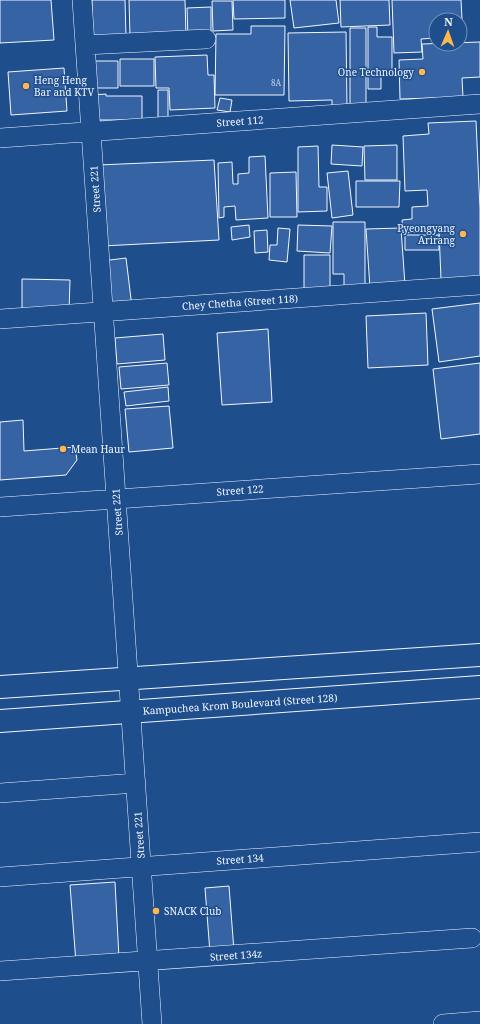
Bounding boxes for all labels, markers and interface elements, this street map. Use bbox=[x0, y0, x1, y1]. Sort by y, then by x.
north arrow bbox=[428, 12, 468, 52]
text: N bbox=[444, 14, 453, 29]
place label: One Technology bbox=[338, 65, 414, 79]
marker: One Technology bbox=[417, 67, 427, 77]
place label: Heng Heng Bar and KTV bbox=[34, 73, 94, 99]
house number: 8A bbox=[271, 77, 281, 88]
marker: Heng Heng Bar and KTV bbox=[21, 81, 31, 91]
street label: Street 112 bbox=[216, 112, 264, 130]
street label: Street 221 bbox=[86, 165, 104, 213]
place label: Pyeongyang Arirang bbox=[397, 221, 456, 247]
marker: Pyeongyang Arirang bbox=[458, 229, 468, 239]
street label: Chey Chetha (Street 118) bbox=[182, 291, 298, 313]
place label: Mean Haur bbox=[71, 442, 125, 456]
marker: Mean Haur bbox=[58, 444, 68, 454]
street label: Street 122 bbox=[216, 481, 264, 499]
street label: Street 221 bbox=[108, 488, 126, 536]
street label: Kampuchea Krom Boulevard (Street 128) bbox=[142, 690, 338, 718]
street label: Street 221 bbox=[130, 811, 148, 859]
street label: Street 134 bbox=[216, 850, 264, 868]
place label: SNACK Club bbox=[164, 904, 221, 918]
marker: SNACK Club bbox=[151, 906, 161, 916]
street label: Street 134z bbox=[209, 946, 263, 964]

